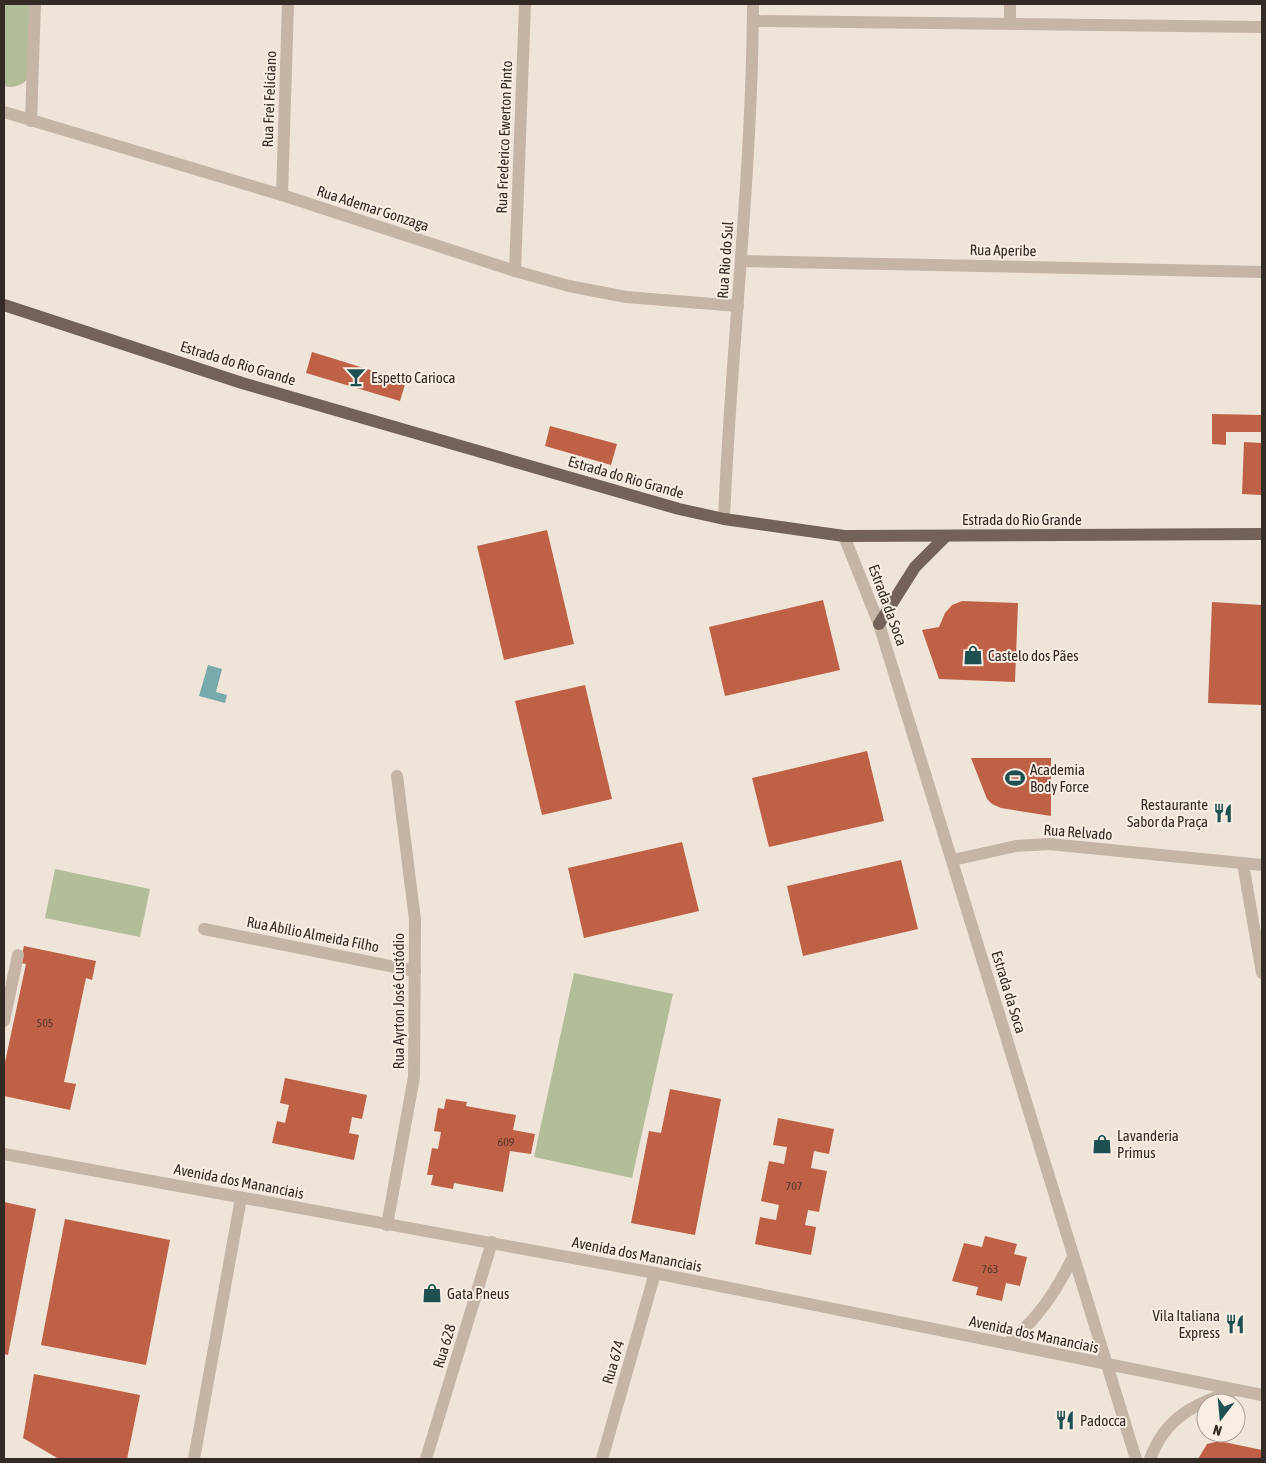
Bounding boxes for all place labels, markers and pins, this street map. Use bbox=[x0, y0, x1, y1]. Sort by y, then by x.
bar icon: Espetto Carioca bbox=[345, 366, 367, 388]
place label: Espetto Carioca bbox=[371, 369, 455, 386]
shop icon: Castelo dos Pães bbox=[962, 644, 984, 666]
place label: Castelo dos Pães bbox=[988, 647, 1079, 664]
place label: Academia Body Force bbox=[1030, 761, 1089, 795]
sports icon: Academia Body Force bbox=[1004, 767, 1026, 789]
place label: Restaurante Sabor da Praça bbox=[1127, 796, 1208, 830]
restaurant icon: Restaurante Sabor da Praça bbox=[1212, 802, 1234, 824]
place label: Lavanderia Primus bbox=[1117, 1127, 1179, 1161]
shop icon: Lavanderia Primus bbox=[1091, 1133, 1113, 1155]
shop icon: Gata Pneus bbox=[421, 1282, 443, 1304]
place label: Gata Pneus bbox=[447, 1285, 509, 1302]
place label: Vila Italiana Express bbox=[1152, 1307, 1220, 1341]
restaurant icon: Vila Italiana Express bbox=[1224, 1313, 1246, 1335]
restaurant icon: Padocca bbox=[1054, 1409, 1076, 1431]
place label: Padocca bbox=[1080, 1412, 1126, 1429]

